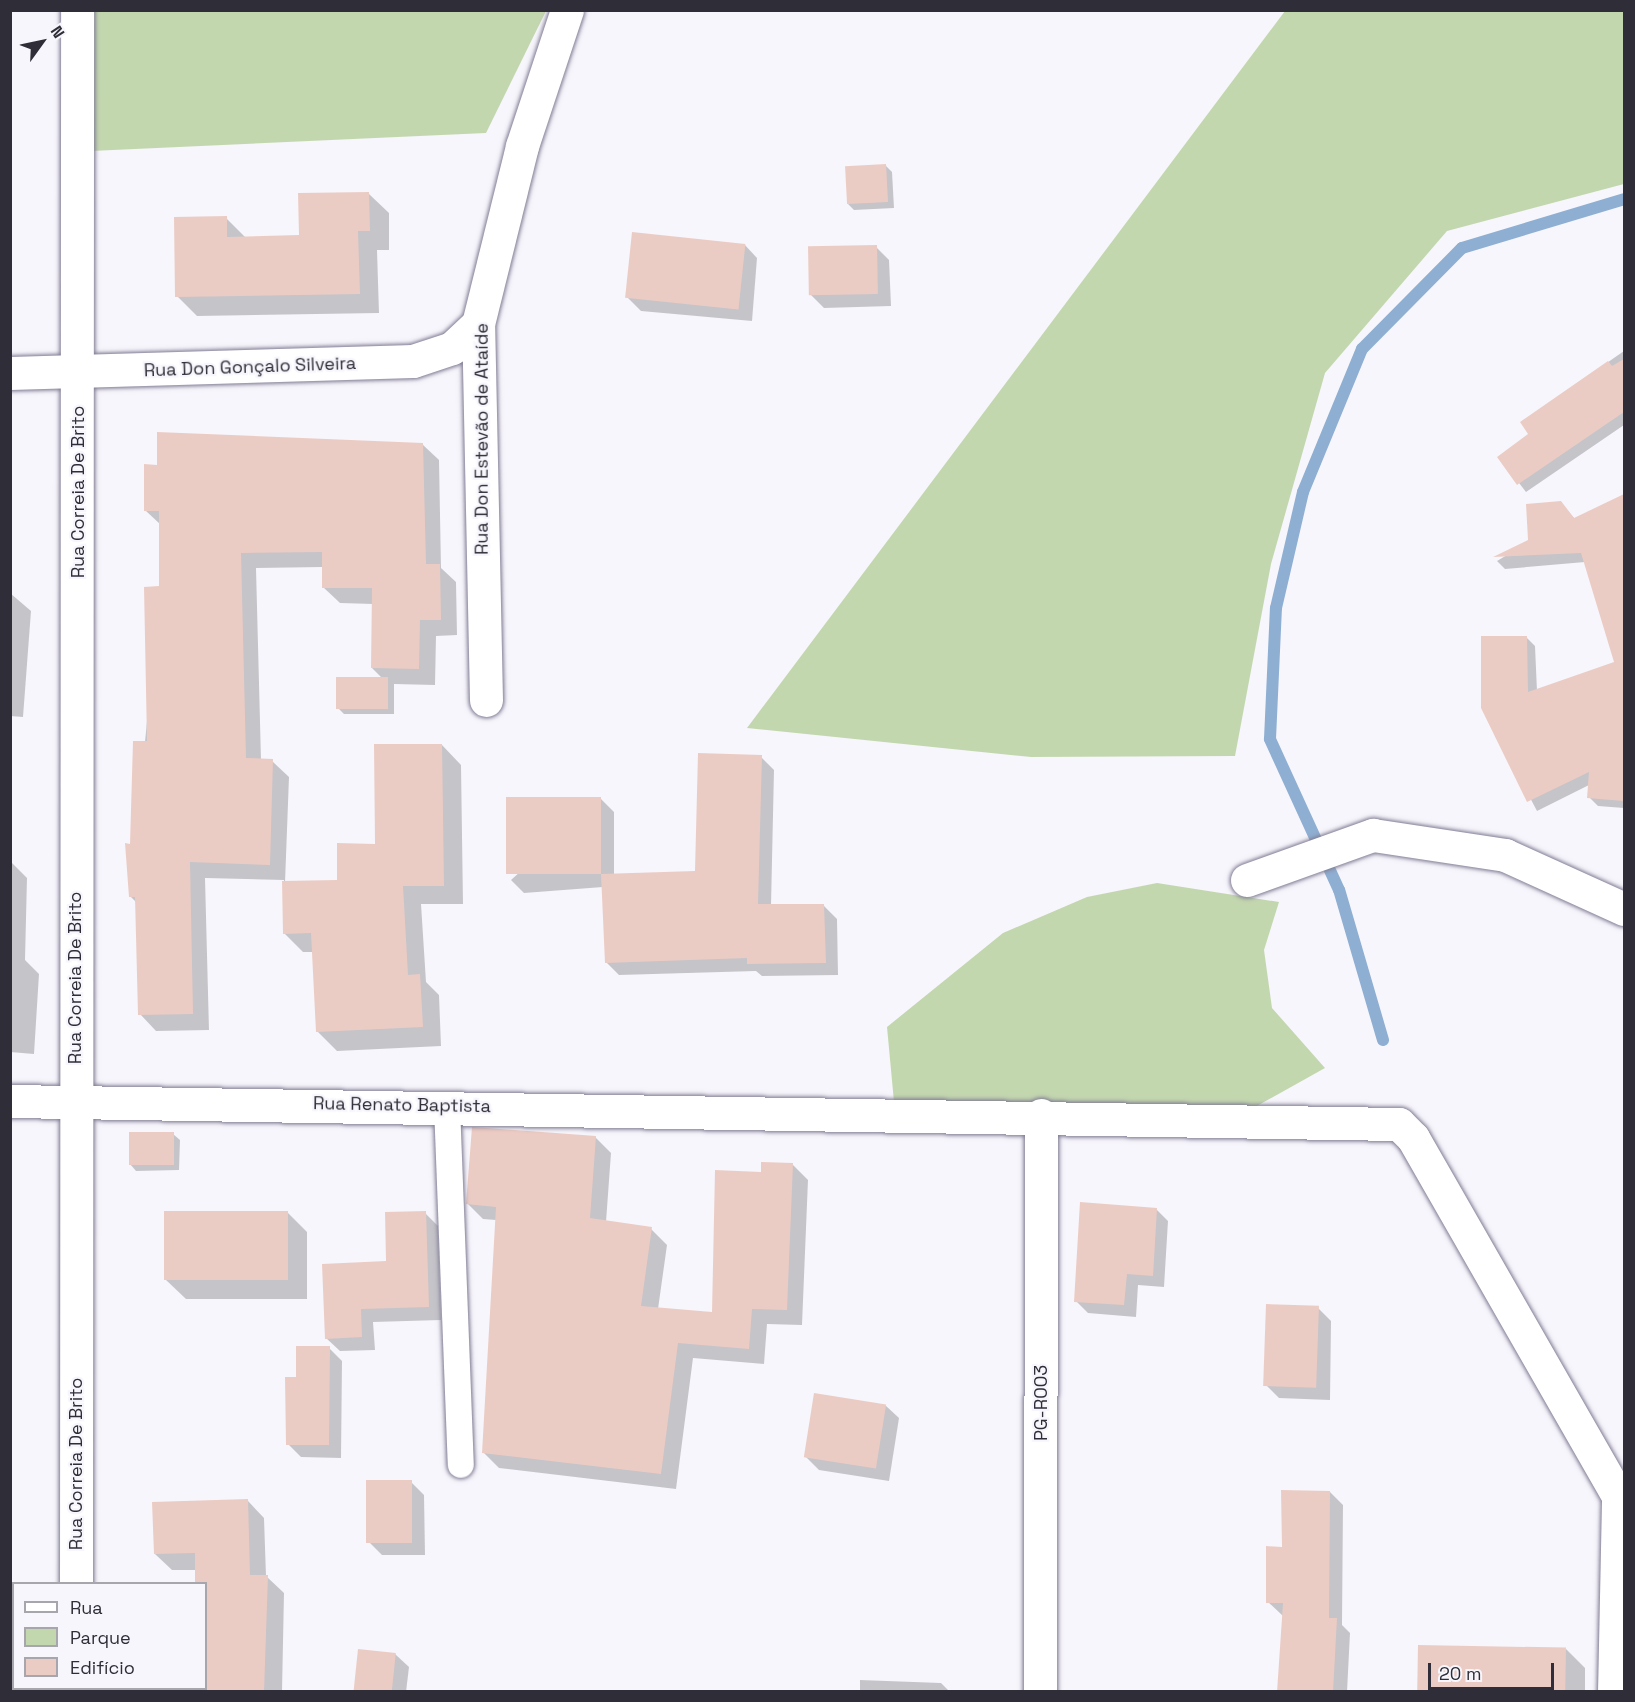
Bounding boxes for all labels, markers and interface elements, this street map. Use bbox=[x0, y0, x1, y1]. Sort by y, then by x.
north arrow bbox=[12, 12, 72, 72]
text: N bbox=[46, 22, 69, 42]
street label: Rua Don Estevão de Ataíde bbox=[471, 323, 493, 555]
street label: Rua Don Gonçalo Silveira bbox=[143, 352, 357, 382]
street label: Rua Correia De Brito bbox=[67, 406, 89, 578]
street label: Rua Correia De Brito bbox=[64, 892, 86, 1064]
street label: Rua Renato Baptista bbox=[313, 1093, 491, 1117]
street label: PG-R003 bbox=[1030, 1365, 1052, 1441]
street label: Rua Correia De Brito bbox=[65, 1378, 87, 1550]
legend bbox=[12, 1582, 207, 1690]
text: Rua bbox=[70, 1596, 103, 1619]
text: Parque bbox=[70, 1626, 131, 1649]
scale bar bbox=[1431, 1651, 1557, 1689]
text: Edifício bbox=[70, 1656, 135, 1679]
text: 20 m bbox=[1439, 1662, 1482, 1685]

